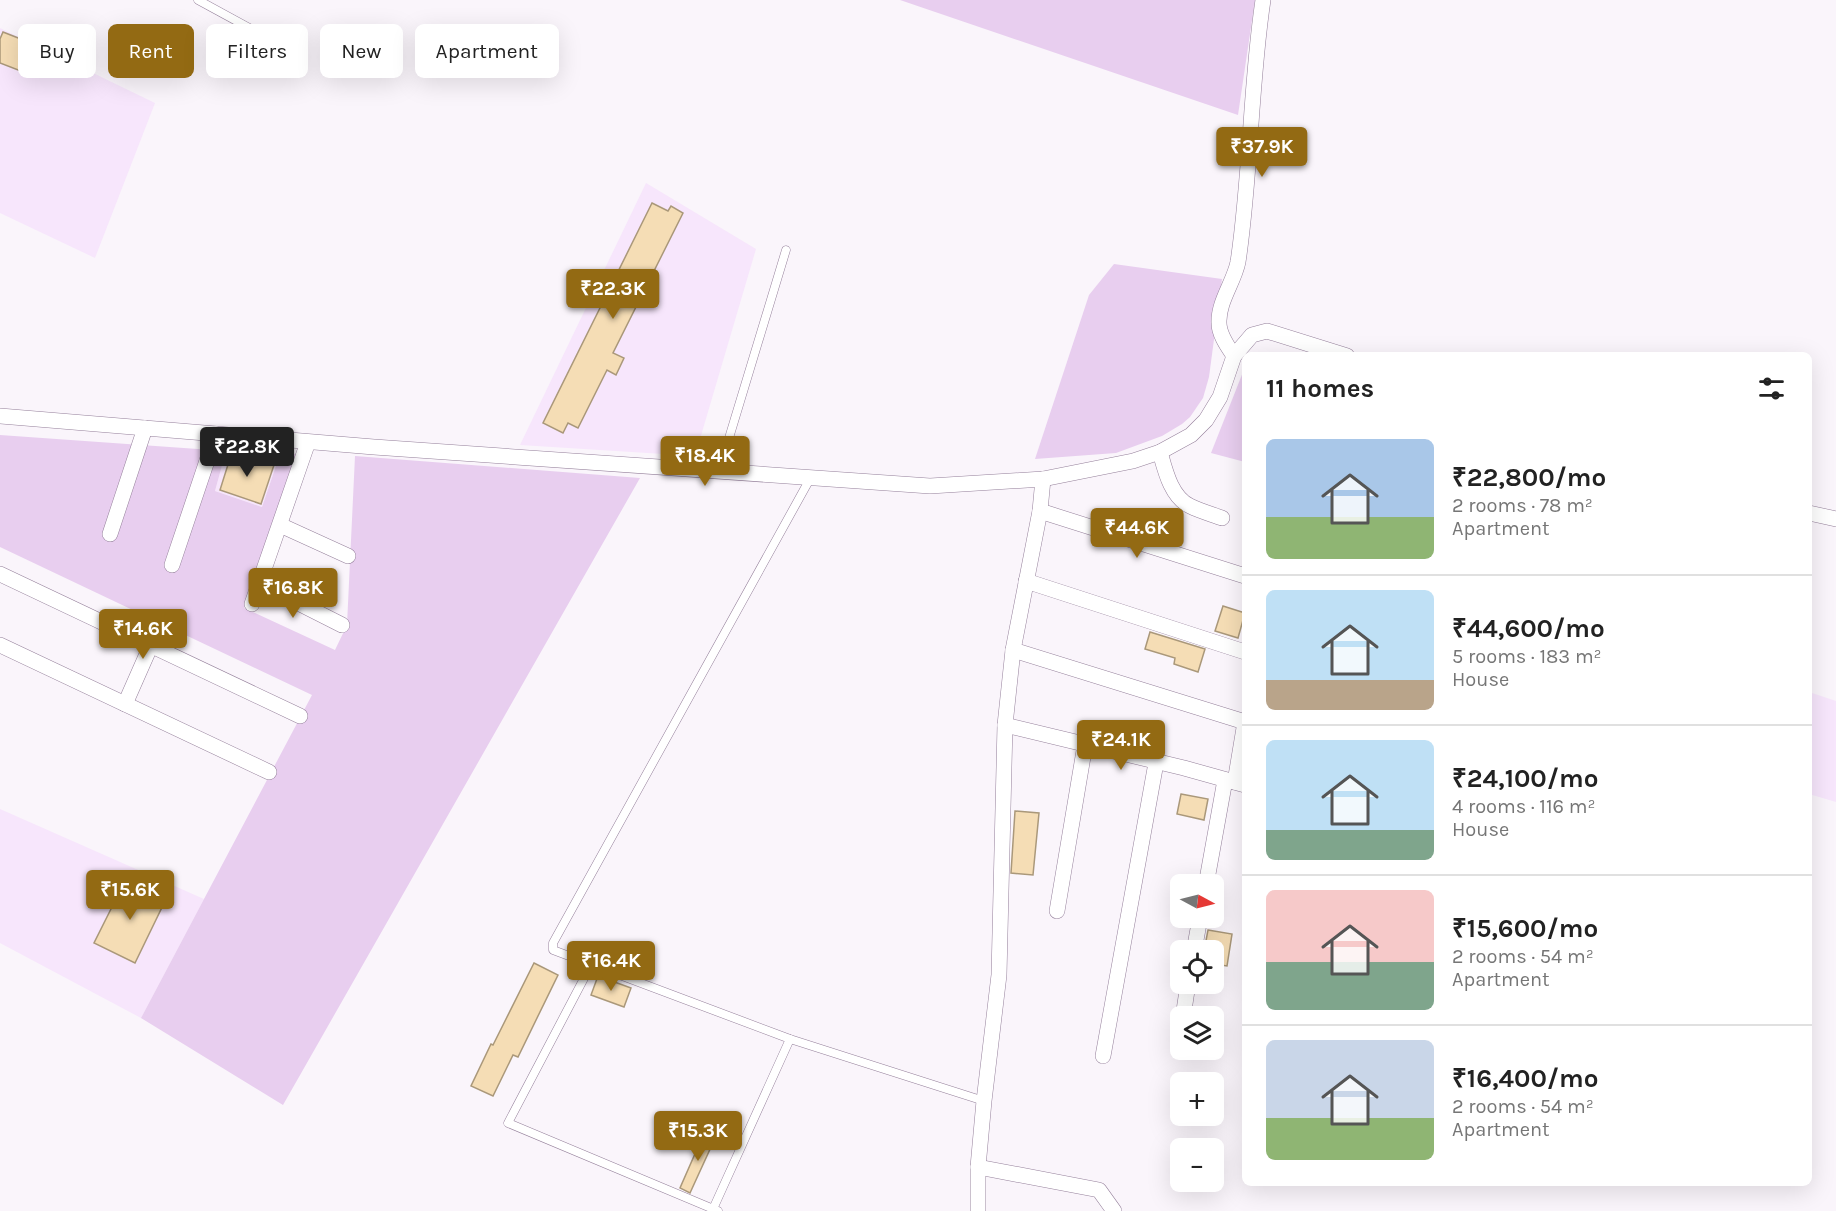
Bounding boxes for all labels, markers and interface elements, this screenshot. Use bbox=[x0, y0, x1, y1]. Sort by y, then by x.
chip: Buy bbox=[18, 24, 96, 78]
chip: Rent bbox=[108, 24, 194, 78]
chip: Filters bbox=[206, 24, 308, 78]
chip: New bbox=[320, 24, 403, 78]
chip: Apartment bbox=[415, 24, 559, 78]
pin: ₹37.9K bbox=[1213, 127, 1311, 178]
text: ₹37.9K bbox=[1230, 135, 1294, 158]
pin: ₹22.3K bbox=[564, 269, 662, 320]
text: ₹22.3K bbox=[580, 277, 646, 300]
icon: filters bbox=[1755, 372, 1788, 405]
text: 11 homes bbox=[1266, 373, 1374, 404]
pin: ₹22.8K bbox=[198, 427, 296, 478]
text: ₹22.8K bbox=[214, 435, 280, 458]
pin: ₹18.4K bbox=[656, 436, 754, 487]
text: ₹18.4K bbox=[675, 444, 735, 467]
text: ₹22,800/mo bbox=[1452, 462, 1606, 493]
icon: home bbox=[1314, 463, 1386, 535]
text: 2 rooms · 78 m² bbox=[1452, 494, 1593, 517]
pin: ₹44.6K bbox=[1088, 508, 1186, 559]
text: ₹44.6K bbox=[1105, 516, 1169, 539]
text: Apartment bbox=[1452, 517, 1550, 540]
pin: ₹16.8K bbox=[244, 568, 342, 619]
text: ₹16.8K bbox=[262, 576, 324, 599]
pin: ₹14.6K bbox=[94, 609, 192, 660]
text: ₹44,600/mo bbox=[1452, 613, 1605, 644]
icon: home bbox=[1314, 614, 1386, 686]
text: ₹14.6K bbox=[113, 617, 173, 640]
text: 5 rooms · 183 m² bbox=[1452, 645, 1602, 668]
text: House bbox=[1452, 668, 1509, 691]
pin: ₹24.1K bbox=[1072, 720, 1170, 771]
text: ₹24.1K bbox=[1091, 728, 1151, 751]
text: ₹24,100/mo bbox=[1452, 763, 1598, 794]
icon: home bbox=[1314, 764, 1386, 836]
text: 4 rooms · 116 m² bbox=[1452, 795, 1595, 818]
text: House bbox=[1452, 818, 1509, 841]
pin: ₹15.6K bbox=[81, 870, 179, 921]
north arrow bbox=[1170, 874, 1224, 928]
map controls bbox=[1170, 874, 1224, 1192]
text: ₹15.6K bbox=[100, 878, 160, 901]
text: ₹15,600/mo bbox=[1452, 913, 1598, 944]
icon: home bbox=[1314, 914, 1386, 986]
button: locate bbox=[1170, 940, 1224, 994]
pin: ₹16.4K bbox=[562, 941, 660, 992]
text: 2 rooms · 54 m² bbox=[1452, 945, 1594, 968]
text: ₹16.4K bbox=[581, 949, 641, 972]
text: Apartment bbox=[1452, 968, 1550, 991]
button: layers bbox=[1170, 1006, 1224, 1060]
text: ₹16,400/mo bbox=[1452, 1063, 1599, 1094]
icon: home bbox=[1314, 1064, 1386, 1136]
button: + bbox=[1170, 1072, 1224, 1126]
text: 2 rooms · 54 m² bbox=[1452, 1095, 1594, 1118]
pin: ₹15.3K bbox=[649, 1111, 747, 1162]
text: Apartment bbox=[1452, 1118, 1550, 1141]
text: ₹15.3K bbox=[668, 1119, 728, 1142]
button: − bbox=[1170, 1138, 1224, 1192]

